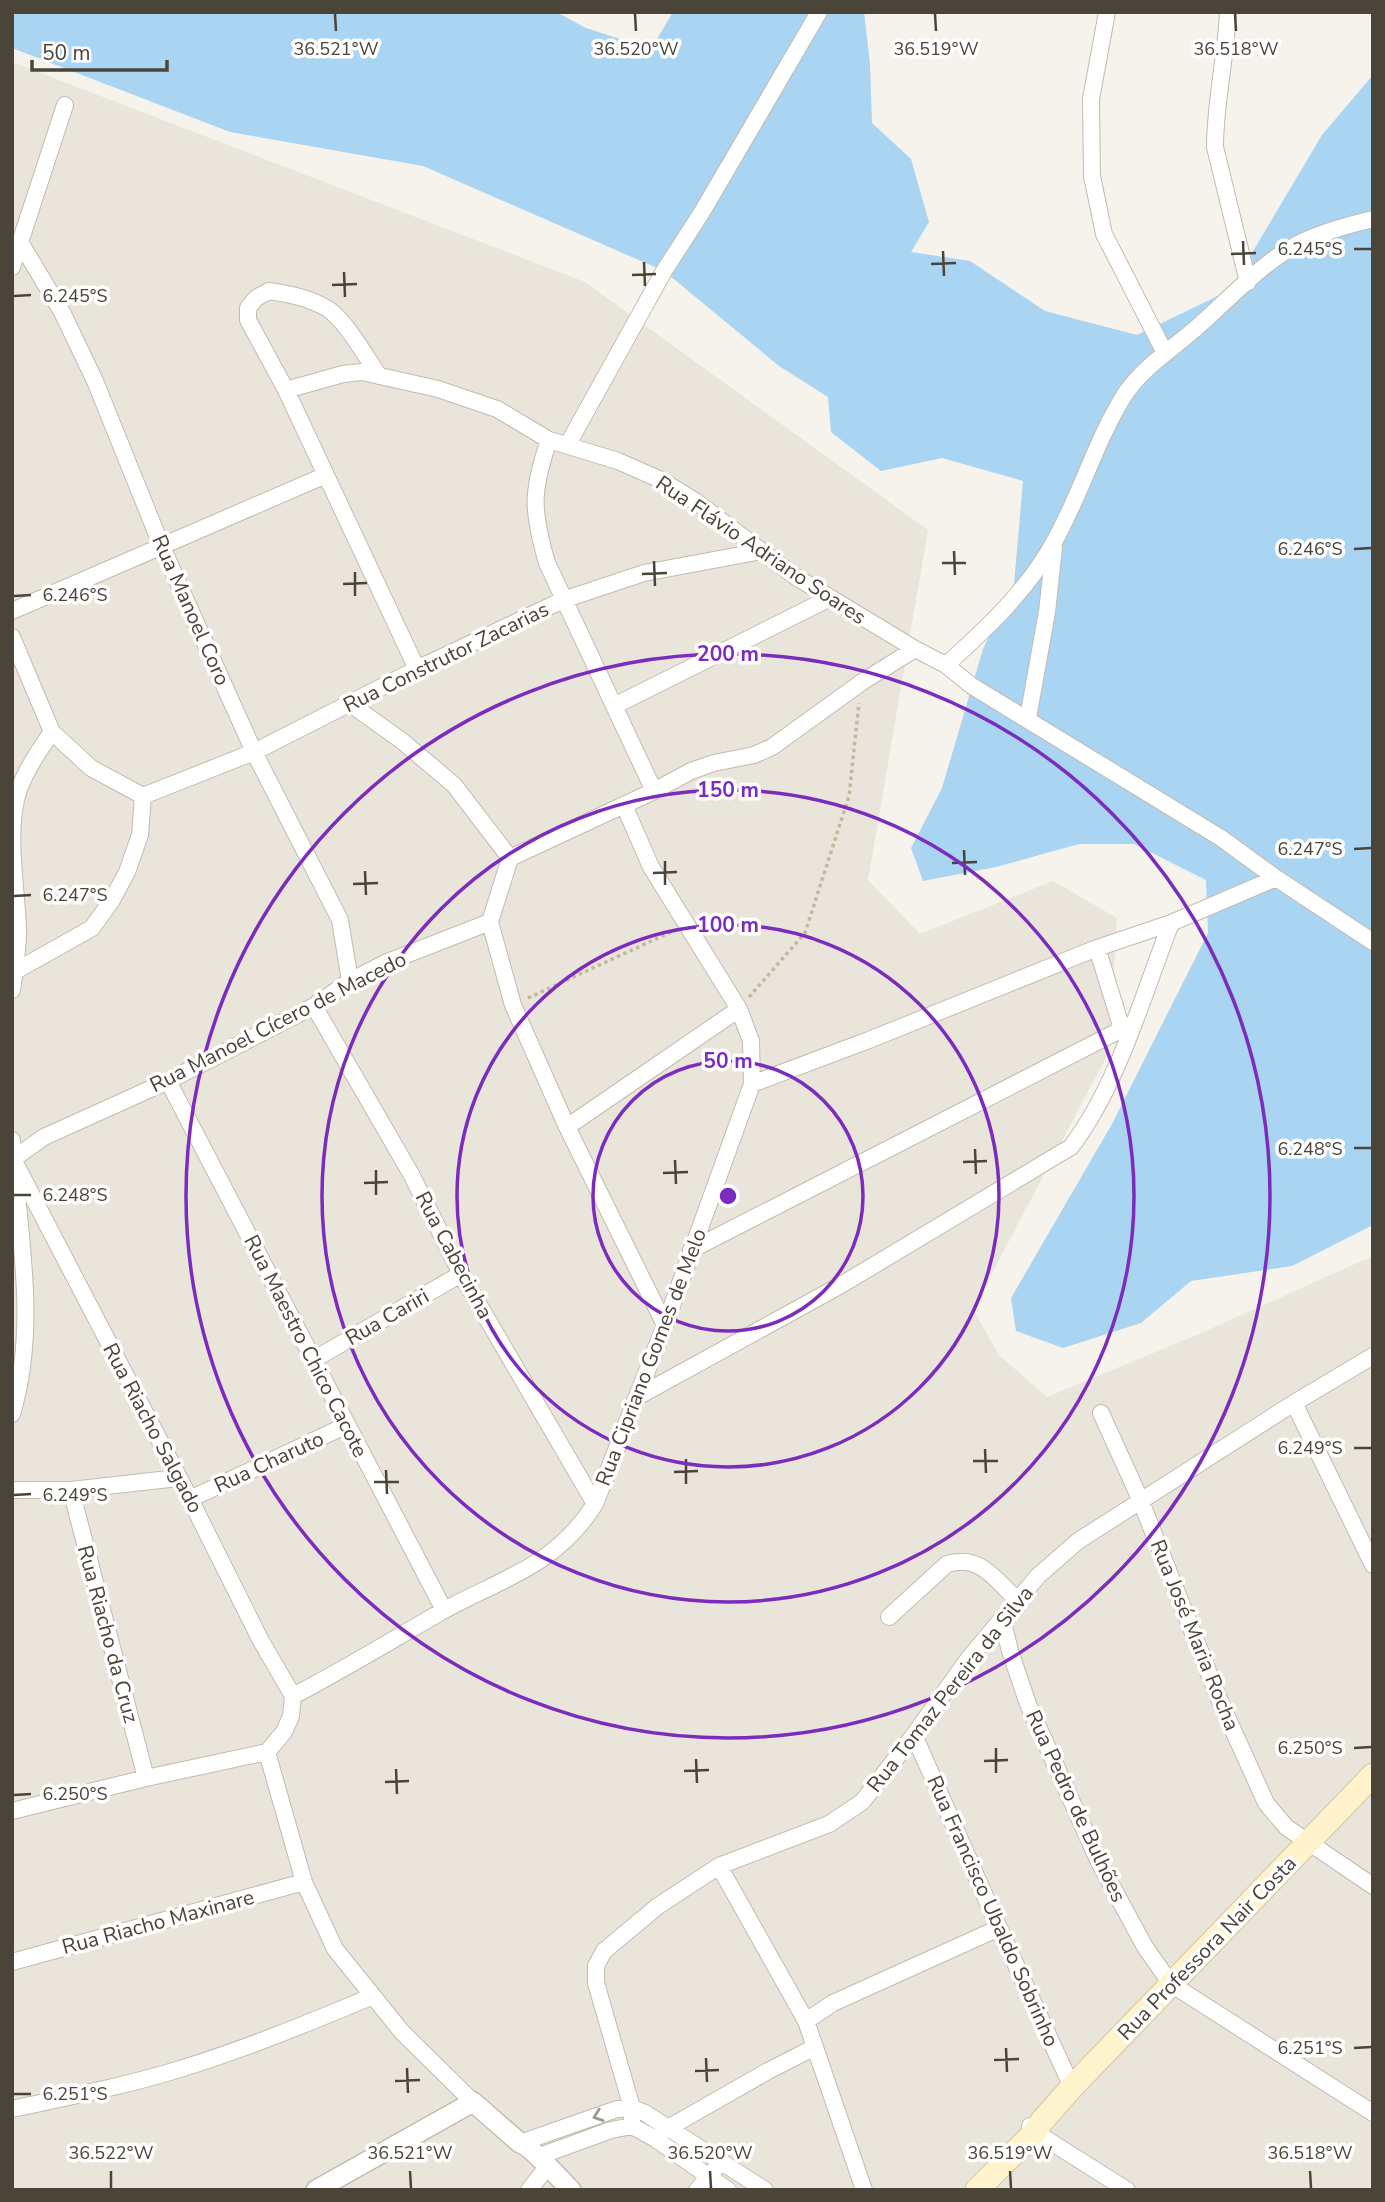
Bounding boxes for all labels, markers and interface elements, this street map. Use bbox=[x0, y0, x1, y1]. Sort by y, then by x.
scale bar bbox=[32, 28, 166, 72]
text: 36.521°W bbox=[294, 37, 379, 61]
text: 36.520°W bbox=[594, 37, 679, 61]
text: 36.519°W bbox=[894, 37, 979, 61]
text: 36.518°W bbox=[1194, 37, 1279, 61]
text: 50 m bbox=[42, 39, 91, 67]
text: 6.245°S bbox=[1277, 237, 1343, 261]
text: 6.245°S bbox=[42, 284, 108, 308]
street label: Rua Flávio Adriano Soares bbox=[650, 469, 872, 631]
street label: Rua Manoel Coro bbox=[145, 530, 237, 690]
text: 6.246°S bbox=[1277, 537, 1343, 561]
text: 6.246°S bbox=[42, 583, 108, 607]
street label: Rua Construtor Zacarias bbox=[339, 595, 553, 719]
text: 200 m bbox=[697, 640, 759, 668]
text: 150 m bbox=[697, 776, 759, 804]
text: 6.247°S bbox=[1277, 837, 1343, 861]
text: 6.247°S bbox=[42, 883, 108, 907]
text: 100 m bbox=[697, 911, 759, 939]
street label: Rua Manoel Cícero de Macedo bbox=[145, 945, 411, 1099]
text: 50 m bbox=[703, 1047, 753, 1075]
text: 6.248°S bbox=[1277, 1137, 1343, 1161]
text: 6.248°S bbox=[42, 1183, 108, 1207]
centre of rings bbox=[716, 1184, 740, 1208]
street label: Rua Cabecinha bbox=[409, 1186, 499, 1324]
street label: Rua Cipriano Gomes de Melo bbox=[589, 1224, 713, 1490]
street label: Rua Maestro Chico Cacote bbox=[238, 1230, 374, 1462]
street label: Rua Cariri bbox=[340, 1282, 434, 1352]
street label: Rua Riacho Salgado bbox=[96, 1338, 210, 1518]
street label: Rua Charuto bbox=[210, 1424, 328, 1500]
text: 6.249°S bbox=[1277, 1436, 1343, 1460]
text: 6.249°S bbox=[42, 1483, 108, 1507]
street label: Rua José Maria Rocha bbox=[1144, 1535, 1246, 1735]
street label: Rua Riacho da Cruz bbox=[71, 1542, 145, 1726]
street label: Rua Tomaz Pereira da Silva bbox=[860, 1580, 1040, 1798]
street label: Rua Pedro de Bulhões bbox=[1019, 1705, 1133, 1907]
text: 6.250°S bbox=[1277, 1736, 1343, 1760]
street label: Rua Francisco Ubaldo Sobrinho bbox=[920, 1771, 1066, 2051]
text: 6.250°S bbox=[42, 1782, 108, 1806]
street label: Rua Professora Nair Costa bbox=[1111, 1850, 1303, 2046]
street label: Rua Riacho Maxinare bbox=[59, 1883, 257, 1961]
text: 6.251°S bbox=[1277, 2036, 1343, 2060]
text: 6.251°S bbox=[42, 2082, 108, 2106]
one-way arrow bbox=[593, 2108, 605, 2122]
text: 36.522°W bbox=[69, 2141, 154, 2165]
text: 36.521°W bbox=[368, 2141, 453, 2165]
text: 36.520°W bbox=[668, 2141, 753, 2165]
text: 36.519°W bbox=[968, 2141, 1053, 2165]
text: 36.518°W bbox=[1268, 2141, 1353, 2165]

